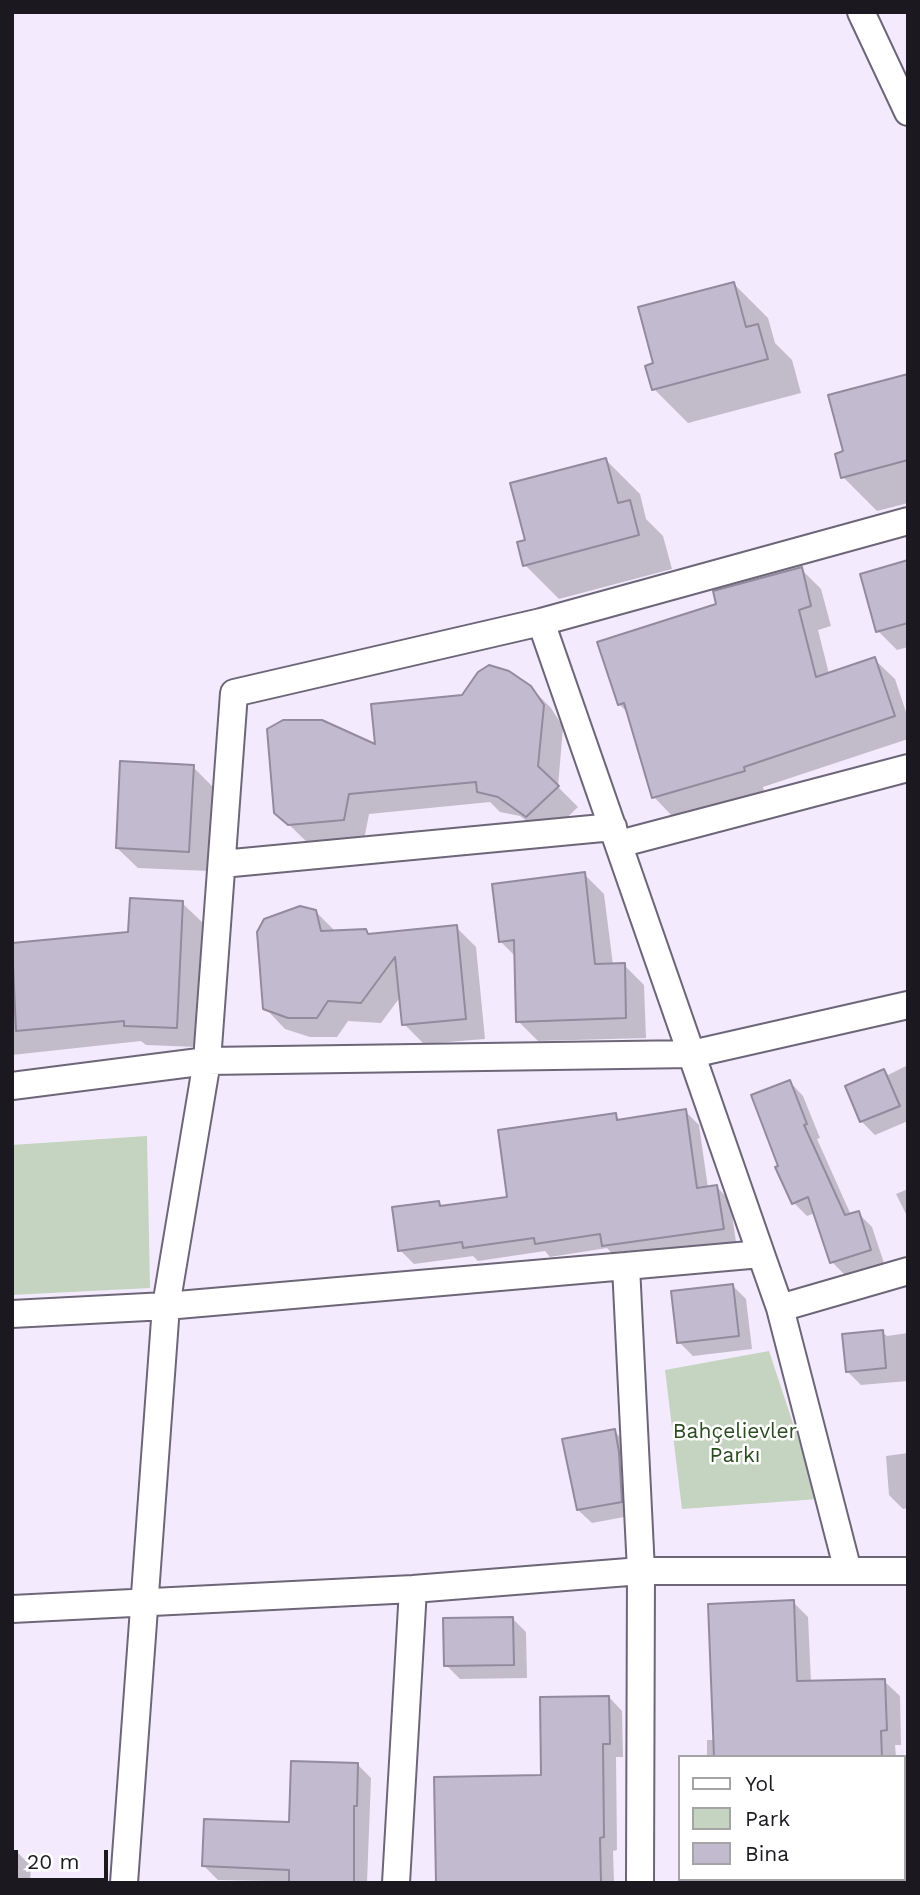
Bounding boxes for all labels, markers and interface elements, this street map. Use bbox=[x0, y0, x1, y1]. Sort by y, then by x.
park label: Bahçelievler Parkı bbox=[673, 1419, 797, 1469]
legend bbox=[678, 1755, 906, 1881]
text: Yol bbox=[745, 1771, 775, 1796]
text: Park bbox=[745, 1806, 790, 1831]
scale bar bbox=[18, 1836, 112, 1880]
text: Bina bbox=[745, 1841, 789, 1866]
text: 20 m bbox=[27, 1849, 79, 1874]

